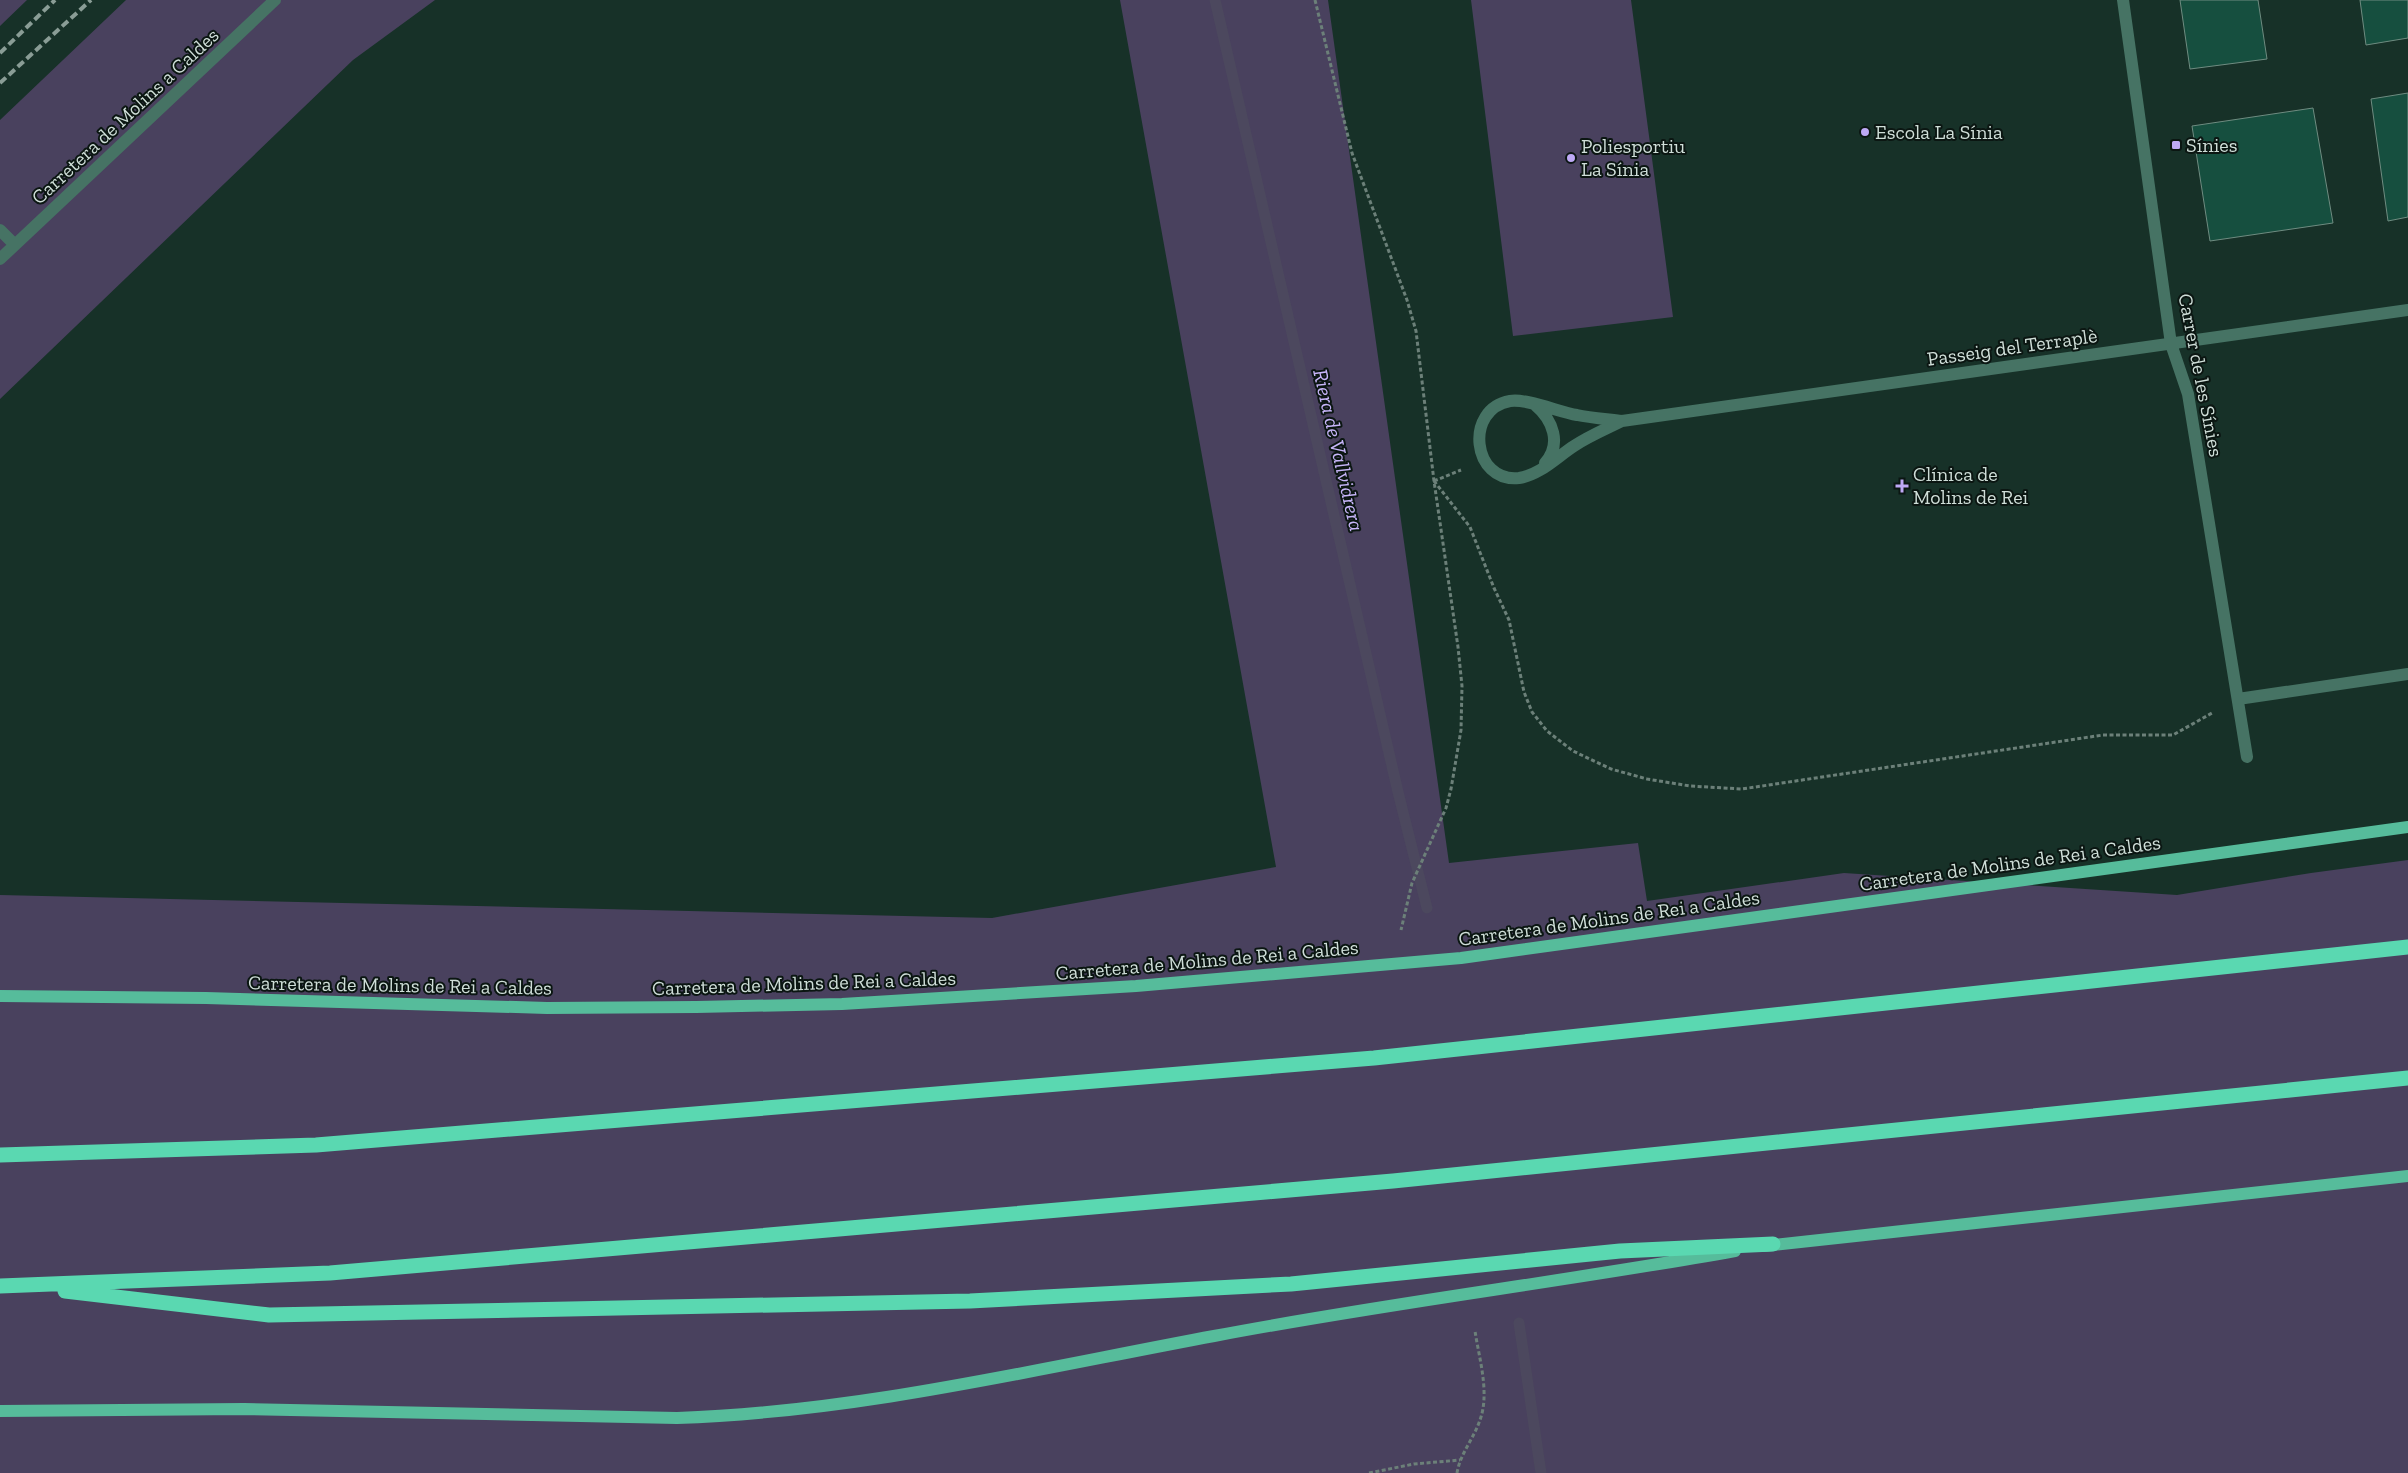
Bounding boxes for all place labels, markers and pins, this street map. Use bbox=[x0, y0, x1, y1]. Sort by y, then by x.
place label: Escola La Sínia bbox=[1875, 120, 2003, 144]
marker: Escola La Sínia bbox=[1859, 126, 1871, 138]
place label: Sínies bbox=[2186, 133, 2237, 157]
place label: Poliesportiu La Sínia bbox=[1581, 134, 1685, 181]
marker: Sínies bbox=[2170, 139, 2182, 151]
marker: Poliesportiu La Sínia bbox=[1565, 152, 1577, 164]
place label: Clínica de Molins de Rei bbox=[1913, 462, 2029, 509]
marker: Clínica de Molins de Rei bbox=[1895, 479, 1909, 493]

